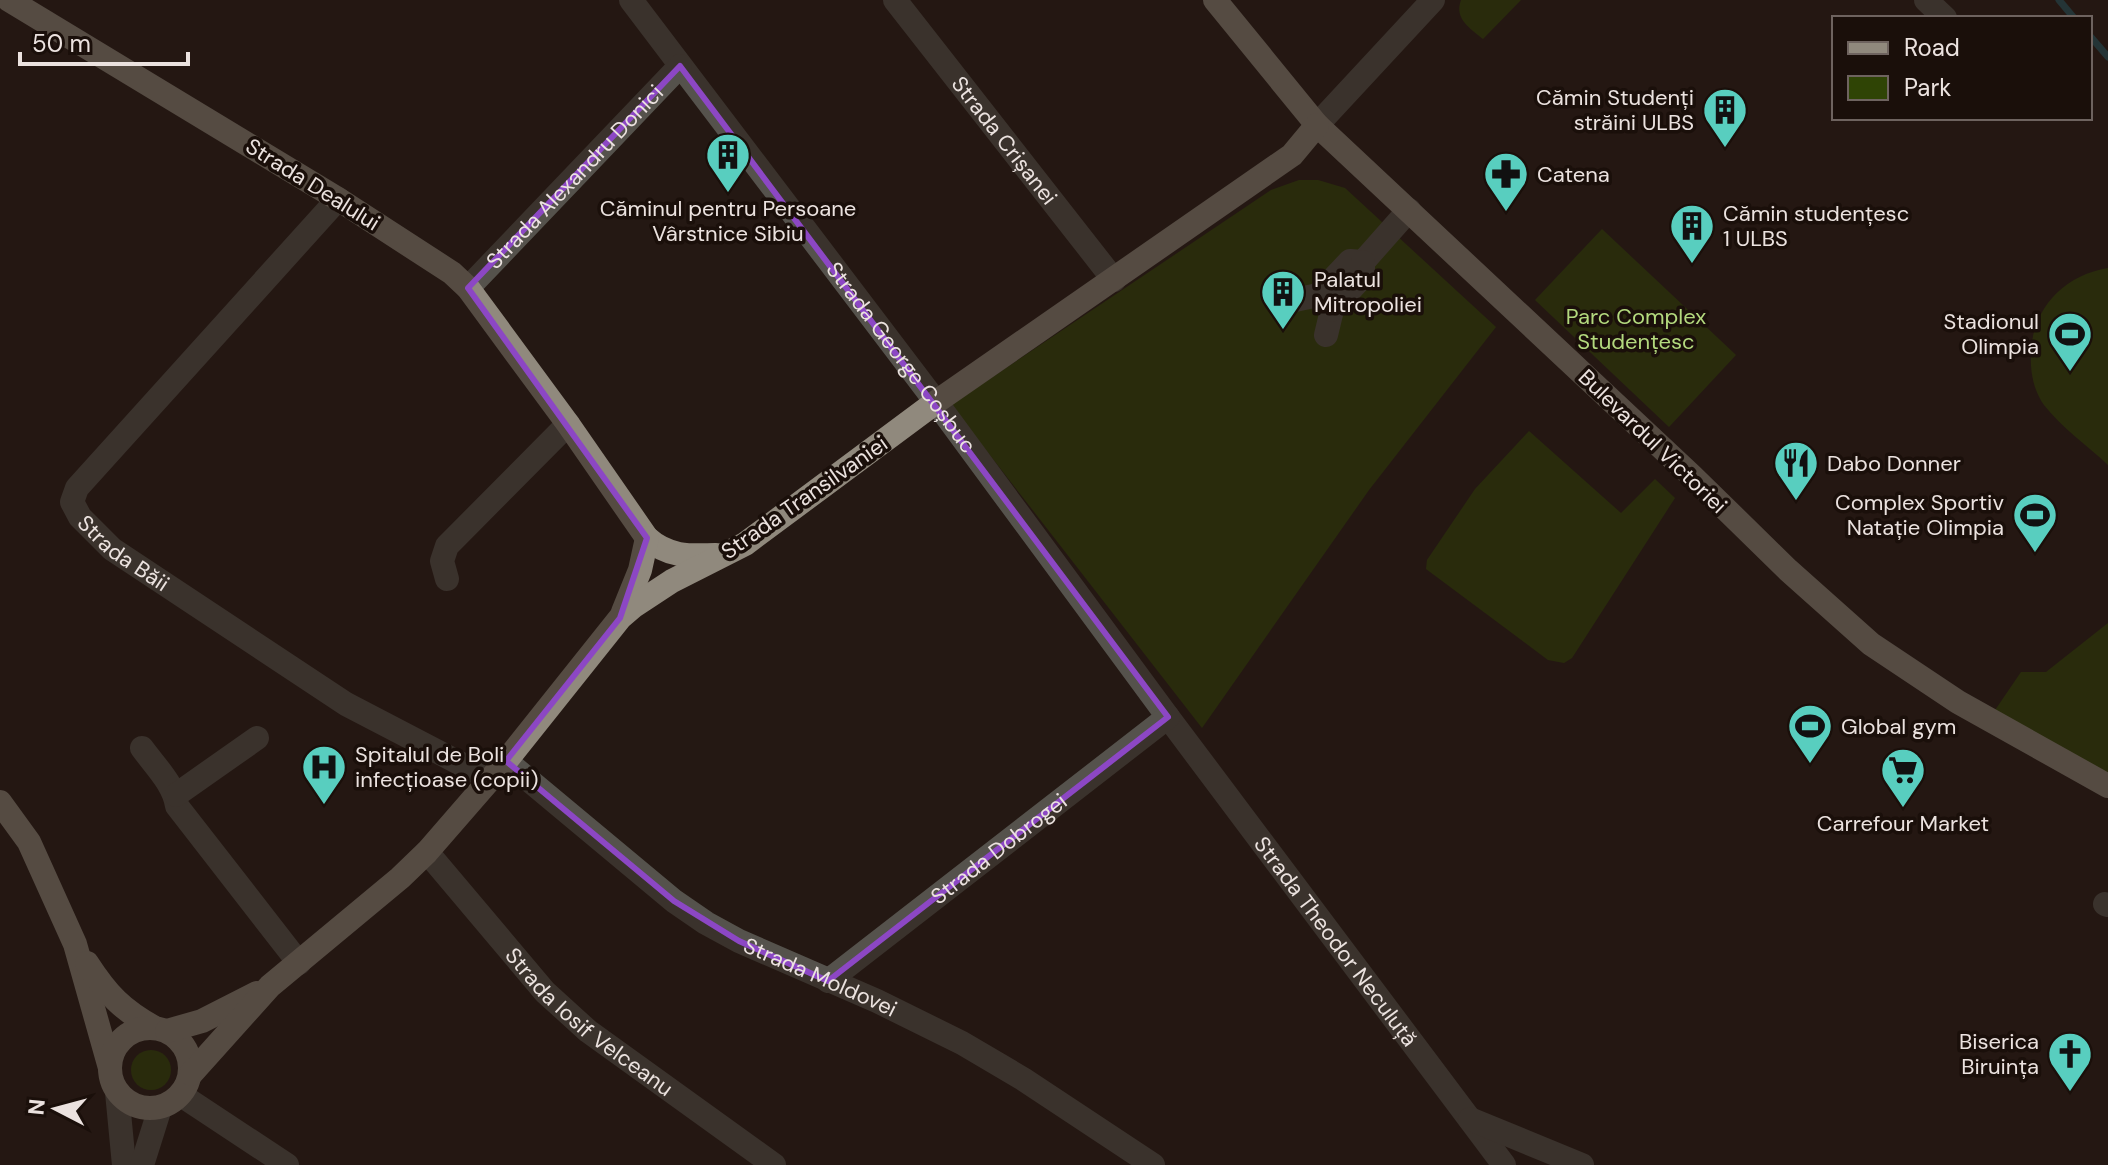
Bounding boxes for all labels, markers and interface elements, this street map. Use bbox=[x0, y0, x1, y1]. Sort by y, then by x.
scale bar bbox=[20, 16, 188, 66]
legend bbox=[1832, 16, 2092, 120]
text: 50 m bbox=[32, 28, 91, 59]
text: Road bbox=[1904, 32, 1960, 63]
street label: Strada Crișanei bbox=[945, 70, 1064, 211]
text: Park bbox=[1904, 72, 1951, 103]
street label: Strada Alexandru Donici bbox=[480, 79, 670, 275]
place label: Cămin Studenți străini ULBS bbox=[1536, 83, 1694, 137]
building icon: Cămin Studenți străini ULBS bbox=[1701, 86, 1749, 149]
building icon: Căminul pentru Persoane Vârstnice Sibiu bbox=[704, 131, 752, 194]
street label: Strada Dealului bbox=[240, 132, 385, 237]
pharmacy icon: Catena bbox=[1482, 150, 1530, 213]
place label: Catena bbox=[1537, 160, 1610, 189]
place label: Căminul pentru Persoane Vârstnice Sibiu bbox=[600, 194, 856, 248]
place label: Cămin studențesc 1 ULBS bbox=[1723, 199, 1909, 253]
building icon: Cămin studențesc 1 ULBS bbox=[1668, 202, 1716, 265]
street label: Strada George Coșbuc bbox=[820, 256, 983, 459]
place label: Palatul Mitropoliei bbox=[1314, 265, 1422, 319]
building icon: Palatul Mitropoliei bbox=[1259, 268, 1307, 331]
park label: Parc Complex Studențesc bbox=[1566, 302, 1706, 356]
place label: Stadionul Olimpia bbox=[1943, 307, 2039, 361]
sports icon: Stadionul Olimpia bbox=[2046, 310, 2094, 373]
street label: Bulevardul Victoriei bbox=[1572, 363, 1733, 520]
street label: Strada Transilvaniei bbox=[715, 429, 893, 566]
restaurant icon: Dabo Donner bbox=[1772, 439, 1820, 502]
place label: Dabo Donner bbox=[1827, 449, 1961, 478]
place label: Complex Sportiv Natație Olimpia bbox=[1835, 488, 2004, 542]
sports icon: Complex Sportiv Natație Olimpia bbox=[2011, 491, 2059, 554]
street label: Strada Băii bbox=[71, 509, 175, 598]
sports icon: Global gym bbox=[1786, 702, 1834, 765]
place label: Global gym bbox=[1841, 712, 1956, 741]
place label: Spitalul de Boli infecțioase (copii) bbox=[355, 740, 539, 794]
hospital icon: Spitalul de Boli infecțioase (copii) bbox=[300, 743, 348, 806]
supermarket icon: Carrefour Market bbox=[1879, 746, 1927, 809]
street label: Strada Dobrogei bbox=[925, 787, 1073, 911]
place label: Carrefour Market bbox=[1817, 809, 1989, 838]
street label: Strada Theodor Neculuță bbox=[1247, 831, 1424, 1052]
street label: Strada Moldovei bbox=[739, 931, 902, 1024]
street label: Strada Iosif Velceanu bbox=[499, 942, 679, 1103]
place label: Biserica Biruința bbox=[1959, 1027, 2039, 1081]
church icon: Biserica Biruința bbox=[2046, 1030, 2094, 1093]
north arrow bbox=[16, 1069, 96, 1149]
text: N bbox=[21, 1097, 52, 1116]

